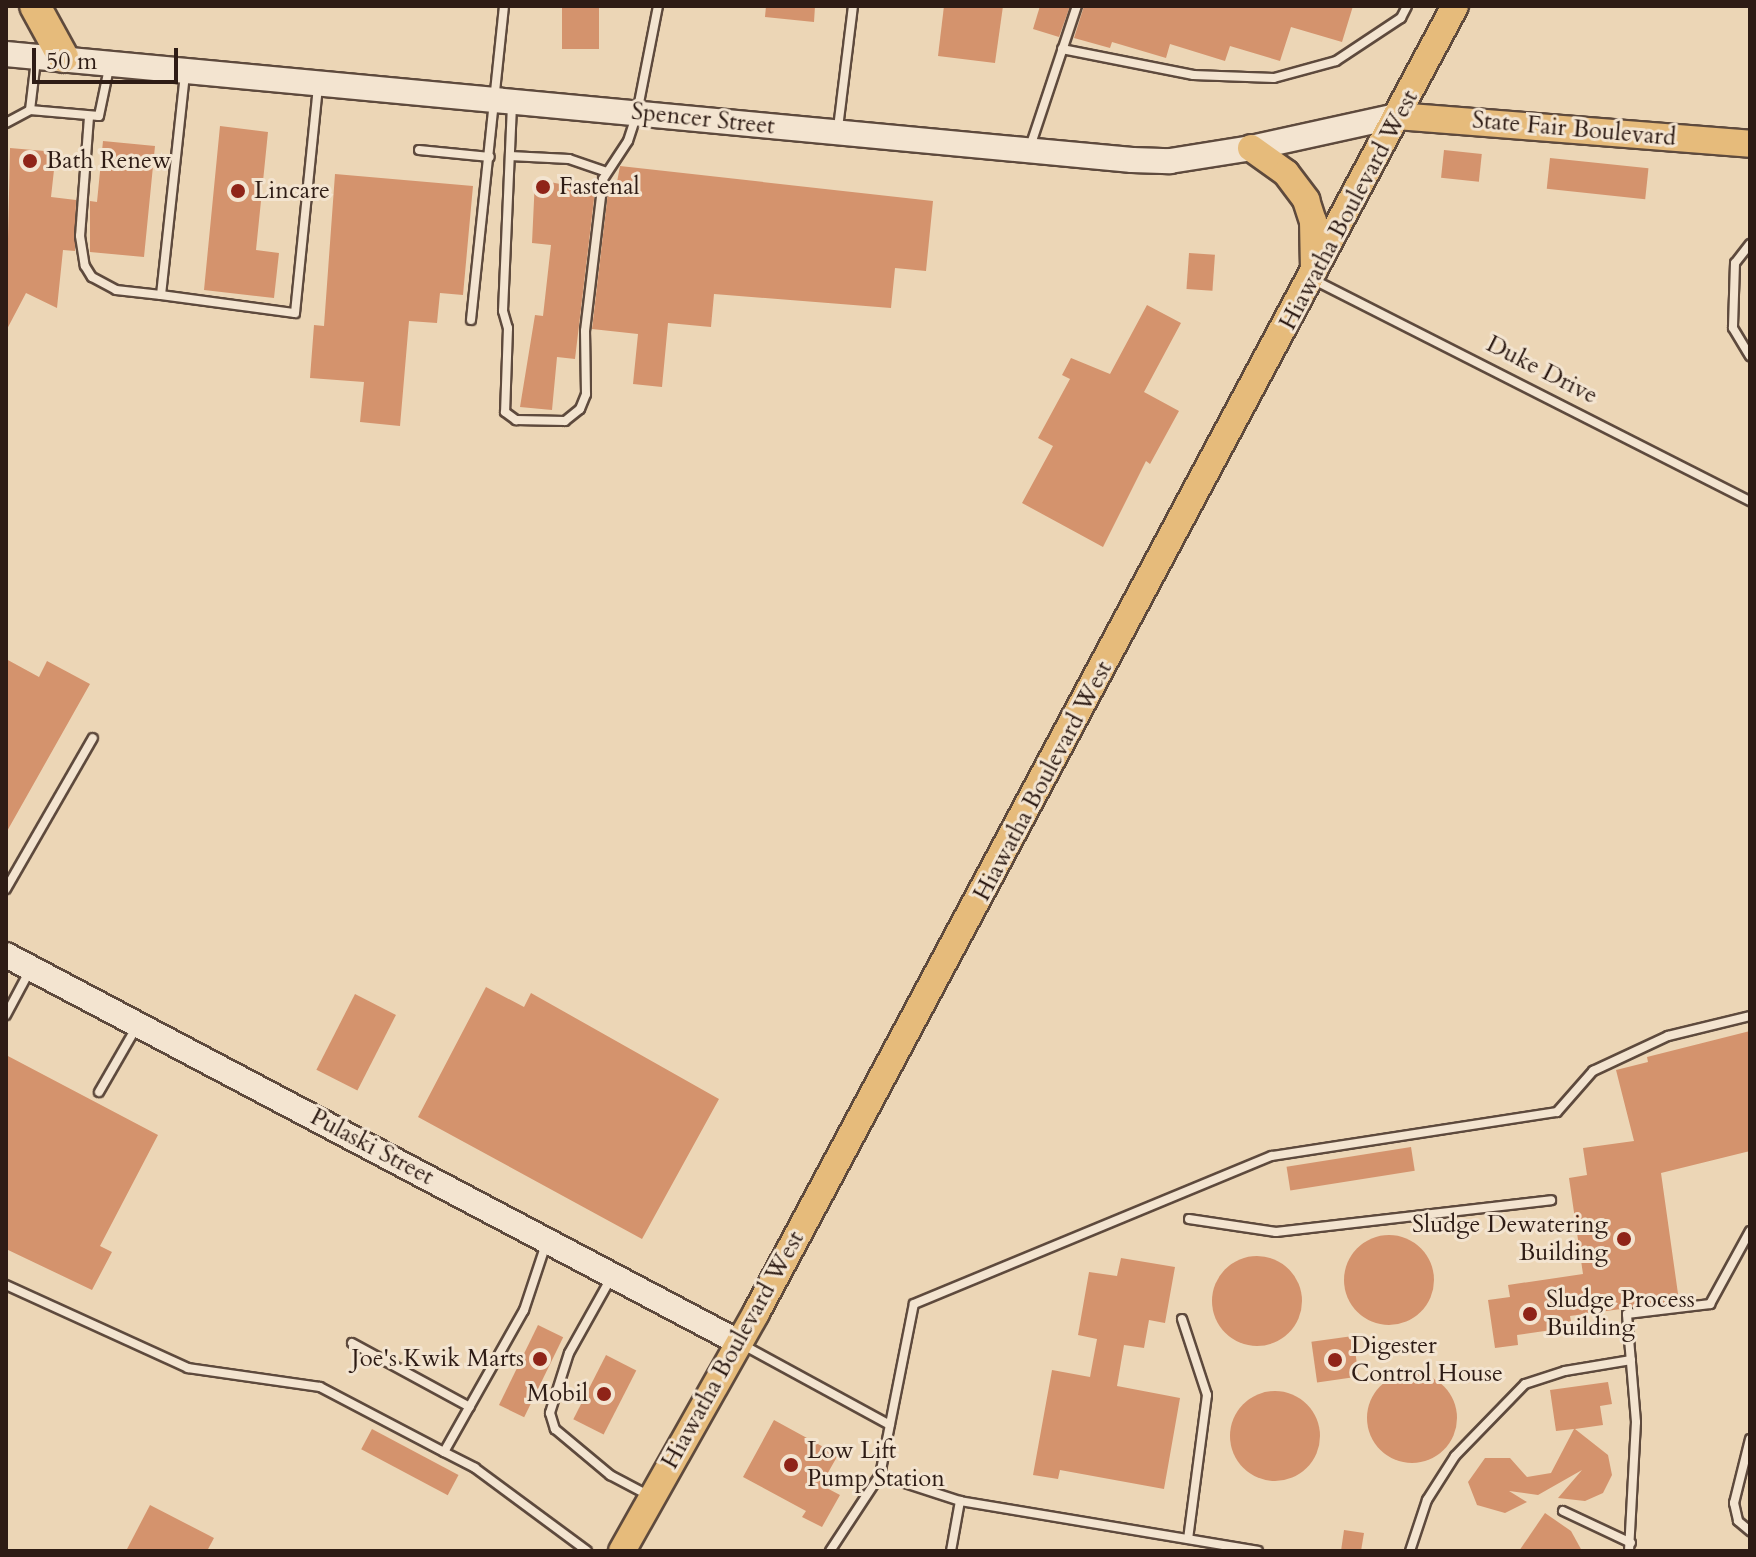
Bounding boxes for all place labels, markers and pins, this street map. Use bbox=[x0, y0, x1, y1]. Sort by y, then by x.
place label: Bath Renew bbox=[46, 147, 171, 175]
marker: Bath Renew bbox=[21, 152, 39, 170]
place label: Fastenal bbox=[559, 173, 640, 201]
place label: Lincare bbox=[254, 177, 330, 205]
marker: Fastenal bbox=[534, 178, 552, 196]
marker: Lincare bbox=[229, 182, 247, 200]
place label: Sludge Dewatering Building bbox=[1412, 1211, 1608, 1267]
marker: Sludge Dewatering Building bbox=[1615, 1230, 1633, 1248]
place label: Sludge Process Building bbox=[1546, 1286, 1695, 1342]
marker: Sludge Process Building bbox=[1521, 1305, 1539, 1323]
place label: Digester Control House bbox=[1351, 1332, 1503, 1388]
place label: Joe's Kwik Marts bbox=[352, 1345, 524, 1373]
marker: Joe's Kwik Marts bbox=[531, 1350, 549, 1368]
marker: Digester Control House bbox=[1326, 1351, 1344, 1369]
place label: Mobil bbox=[527, 1380, 588, 1408]
marker: Mobil bbox=[595, 1385, 613, 1403]
place label: Low Lift Pump Station bbox=[807, 1437, 945, 1493]
marker: Low Lift Pump Station bbox=[782, 1456, 800, 1474]

